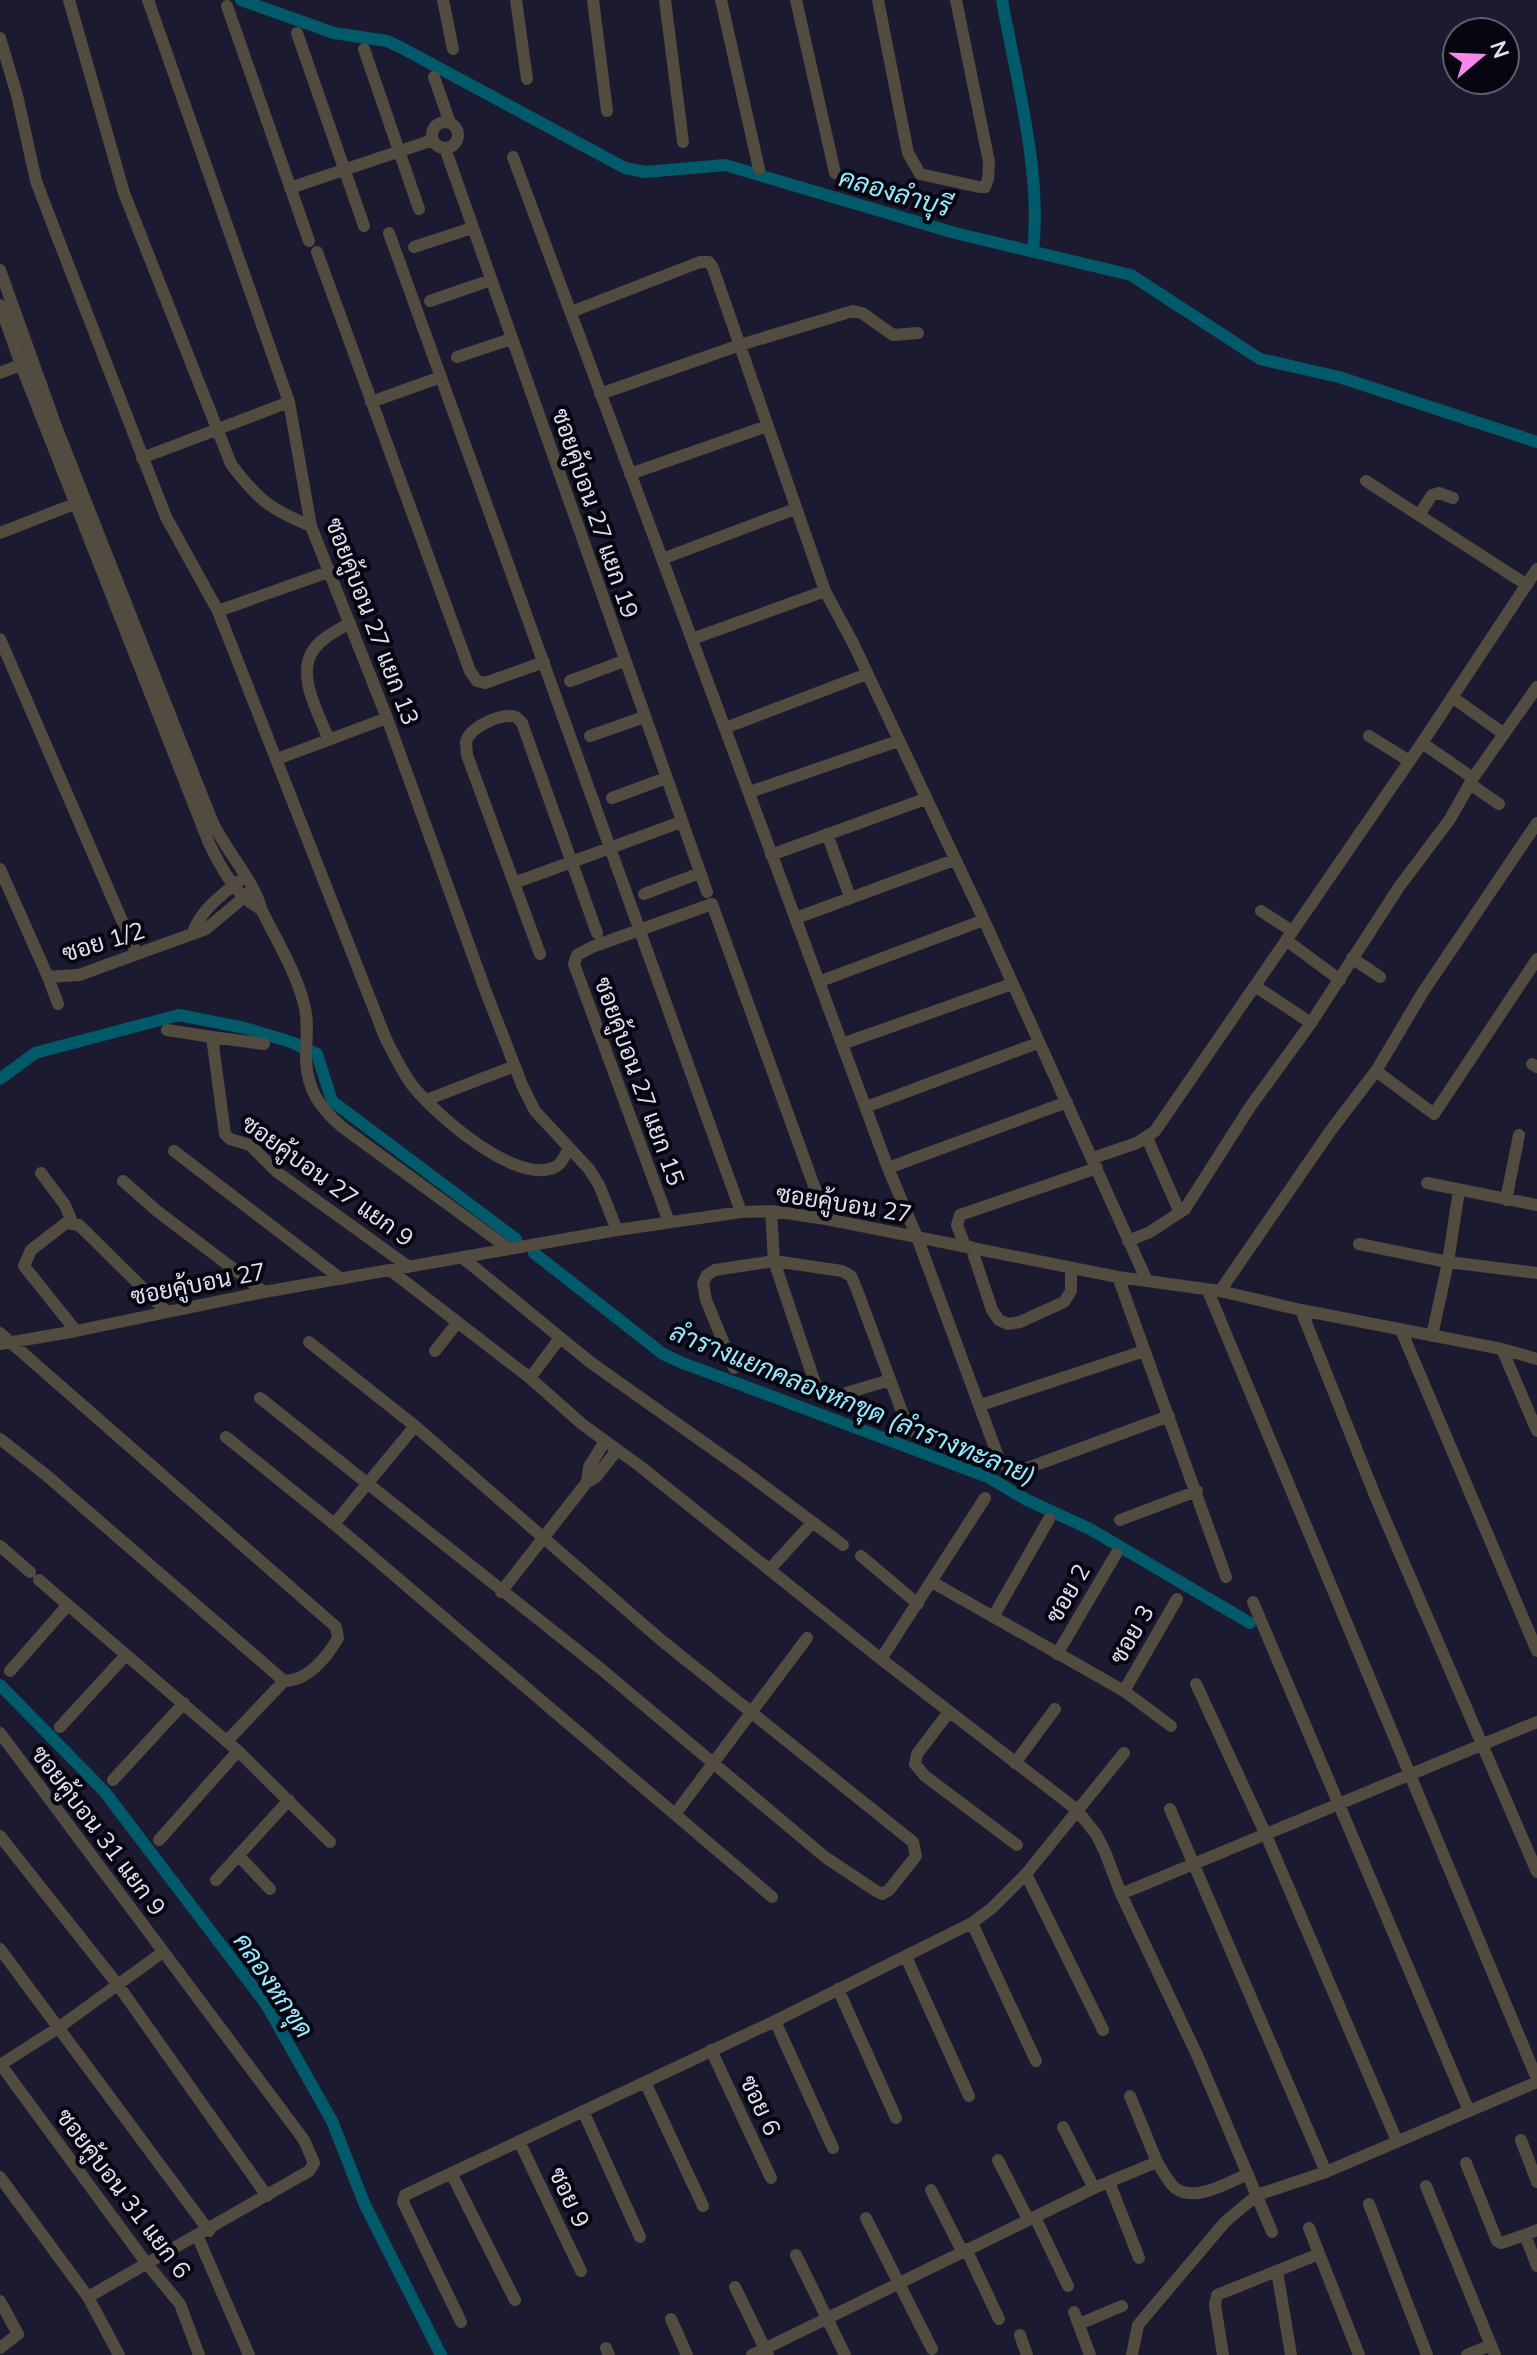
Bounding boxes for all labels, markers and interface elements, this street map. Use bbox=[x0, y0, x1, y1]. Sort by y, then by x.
north arrow bbox=[1441, 16, 1521, 96]
text: N bbox=[1484, 37, 1516, 62]
water label: คลองลำบุรี bbox=[835, 160, 957, 226]
street label: ซอยคู้บอน 27 แยก 19 bbox=[543, 404, 646, 623]
street label: ซอยคู้บอน 27 แยก 13 bbox=[317, 513, 426, 730]
street label: ซอย 1/2 bbox=[58, 914, 148, 968]
street label: ซอยคู้บอน 27 แยก 15 bbox=[586, 973, 692, 1190]
street label: ซอยคู้บอน 27 แยก 9 bbox=[234, 1108, 420, 1255]
street label: ซอยคู้บอน 27 bbox=[774, 1177, 914, 1231]
street label: ซอยคู้บอน 27 bbox=[128, 1255, 269, 1314]
water label: ลำรางแยกคลองหกขุด (ลำรางทะลาย) bbox=[665, 1314, 1041, 1493]
street label: ซอย 2 bbox=[1038, 1558, 1096, 1628]
street label: ซอย 3 bbox=[1102, 1599, 1160, 1669]
street label: ซอยคู้บอน 31 แยก 9 bbox=[23, 1739, 173, 1923]
water label: คลองหกขุด bbox=[225, 1926, 321, 2045]
street label: ซอย 6 bbox=[734, 2070, 788, 2140]
street label: ซอยคู้บอน 31 แยก 6 bbox=[48, 2102, 198, 2286]
street label: ซอย 9 bbox=[543, 2162, 597, 2232]

